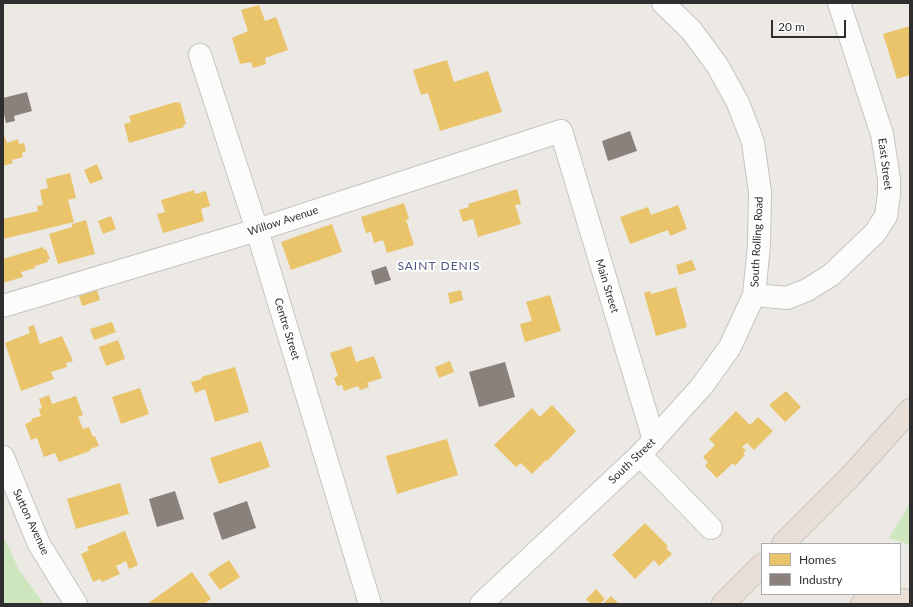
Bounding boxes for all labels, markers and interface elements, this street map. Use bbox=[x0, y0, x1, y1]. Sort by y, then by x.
scale bar bbox=[773, 12, 848, 38]
text: 20 m bbox=[778, 19, 805, 34]
street label: East Street bbox=[875, 137, 895, 191]
street label: South Rolling Road bbox=[748, 196, 766, 288]
street label: Willow Avenue bbox=[246, 203, 320, 239]
street label: Main Street bbox=[592, 257, 622, 315]
district label: SAINT DENIS bbox=[397, 259, 481, 273]
street label: Centre Street bbox=[271, 296, 303, 362]
street label: South Street bbox=[606, 435, 658, 487]
street label: Sutton Avenue bbox=[10, 487, 52, 557]
legend bbox=[761, 543, 901, 595]
text: Homes bbox=[799, 552, 836, 567]
text: Industry bbox=[799, 572, 842, 587]

